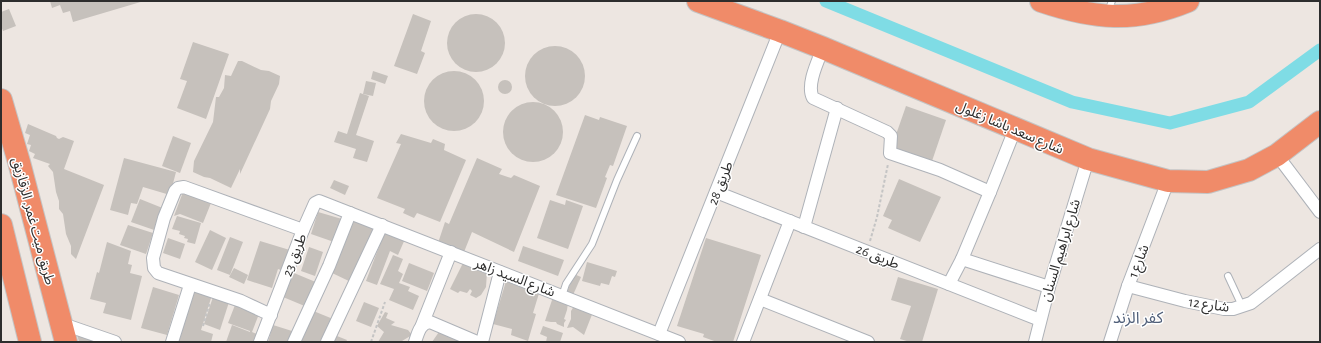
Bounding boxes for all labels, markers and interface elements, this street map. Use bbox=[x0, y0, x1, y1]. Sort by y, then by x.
street label: شارع سعد باشا زغلول bbox=[953, 99, 1065, 160]
street label: طريق ميت غمر, الزقازيق bbox=[7, 156, 57, 287]
street label: طريق 28 bbox=[706, 160, 738, 208]
street label: شارع ابراهيم السنان bbox=[1039, 198, 1086, 304]
street label: طريق 23 bbox=[280, 232, 311, 279]
street label: طريق 26 bbox=[853, 242, 901, 274]
street label: شارع 1 bbox=[1126, 243, 1154, 281]
street label: شارع السيد زاهر bbox=[470, 256, 557, 303]
street label: شارع 12 bbox=[1187, 295, 1230, 318]
district label: كفر الزند bbox=[1113, 310, 1163, 327]

